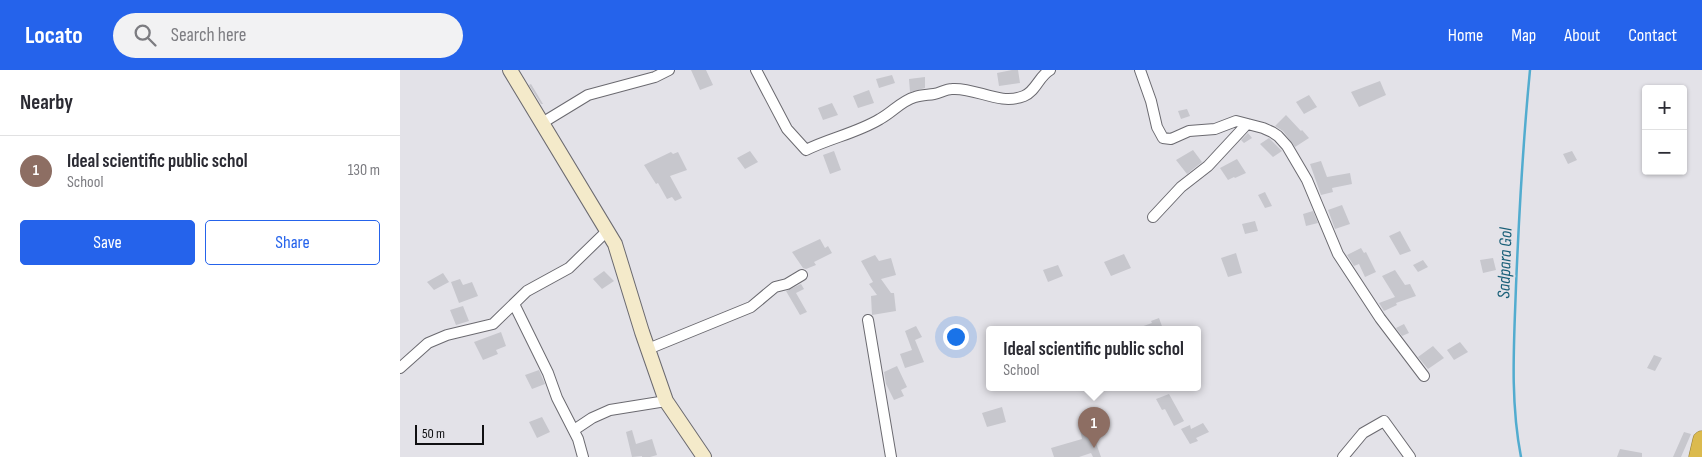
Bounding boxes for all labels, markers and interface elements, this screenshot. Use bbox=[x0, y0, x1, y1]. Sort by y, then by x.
search box bbox=[113, 13, 463, 58]
text: Locato bbox=[25, 21, 83, 50]
icon: search bbox=[131, 21, 159, 49]
text: Search here bbox=[171, 24, 246, 47]
text: Home bbox=[1448, 25, 1483, 46]
text: Map bbox=[1511, 25, 1536, 46]
text: About bbox=[1564, 25, 1600, 46]
text: Contact bbox=[1628, 25, 1677, 46]
map controls bbox=[1642, 85, 1687, 175]
button: + bbox=[1642, 85, 1687, 130]
text: Nearby bbox=[20, 90, 73, 115]
button: − bbox=[1642, 130, 1687, 175]
text: Ideal scientific public schol bbox=[67, 150, 248, 173]
text: 1 bbox=[33, 161, 39, 180]
text: 130 m bbox=[348, 161, 380, 180]
text: School bbox=[67, 173, 103, 192]
button: Save bbox=[20, 220, 195, 265]
button: Share bbox=[205, 220, 380, 265]
water label: Sadpara Gol bbox=[1493, 226, 1517, 299]
your location bbox=[943, 324, 969, 350]
popup bbox=[986, 326, 1201, 391]
text: Ideal scientific public schol bbox=[1003, 338, 1184, 361]
text: School bbox=[1003, 361, 1040, 380]
pin: 1 bbox=[1078, 407, 1110, 448]
scale bar bbox=[415, 422, 484, 445]
text: 50 m bbox=[422, 425, 445, 442]

